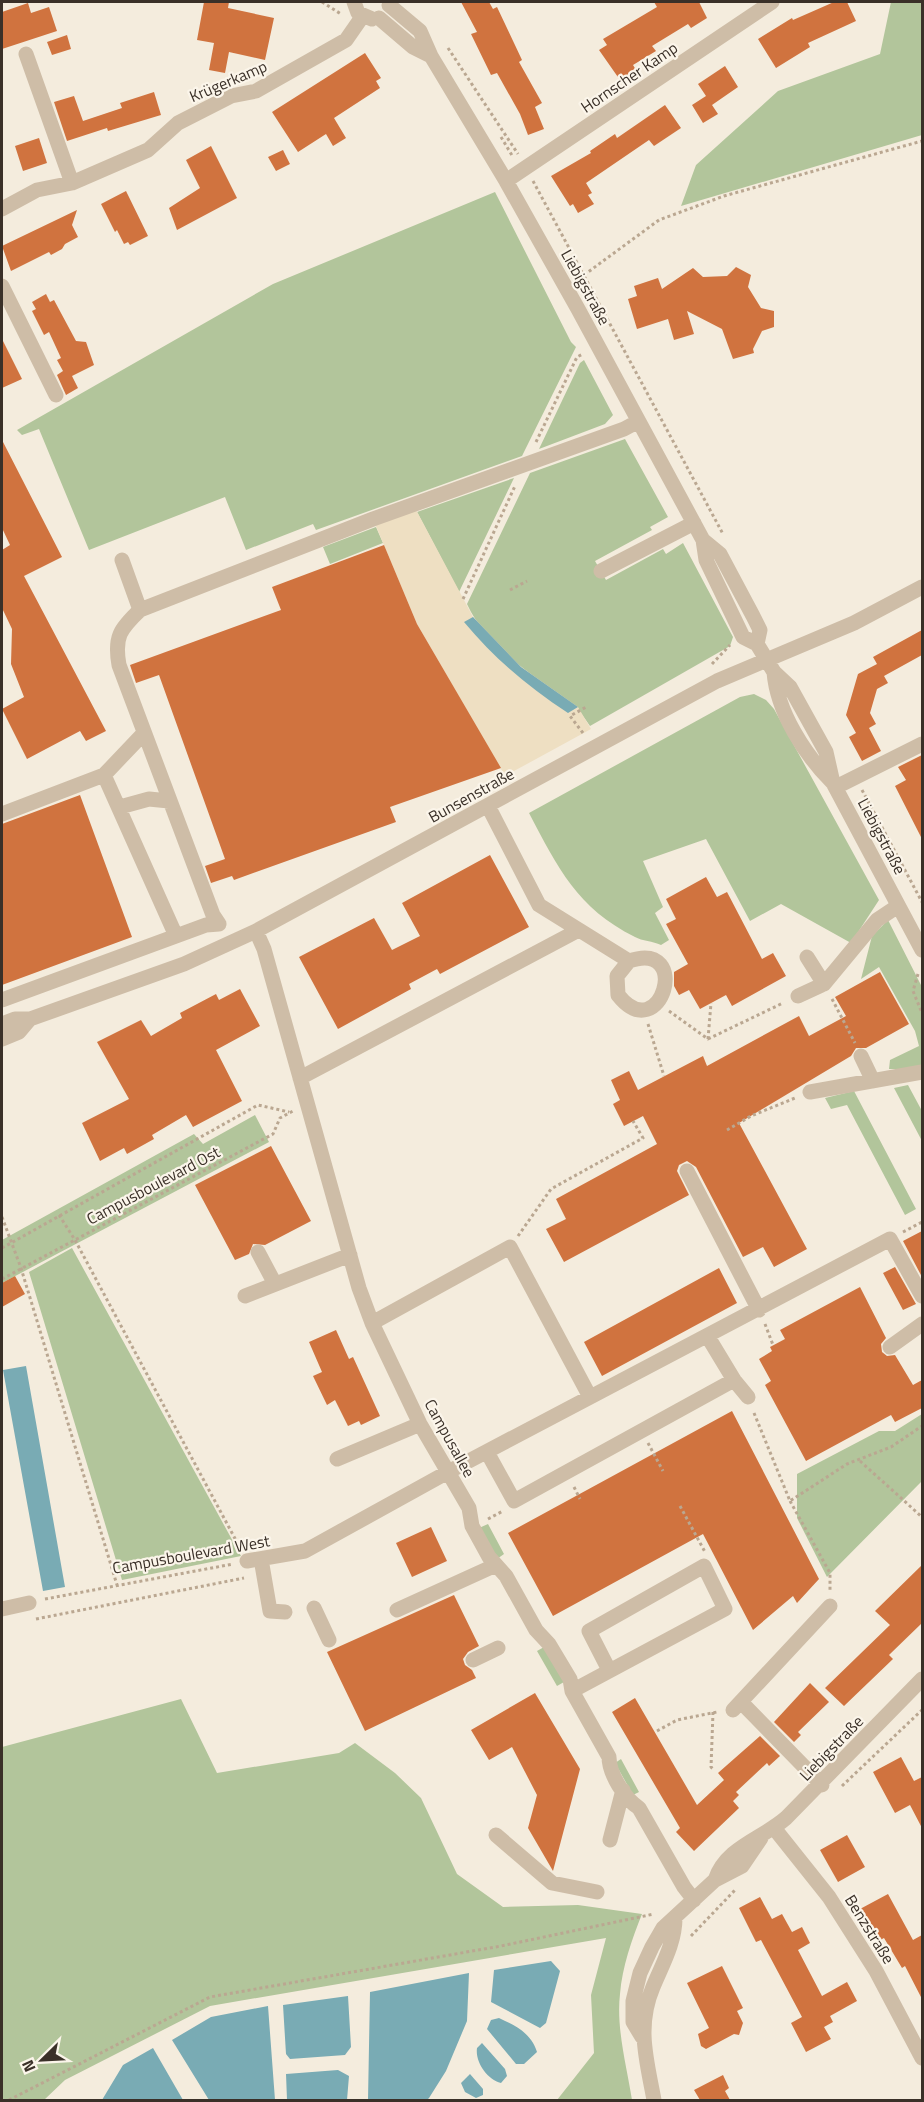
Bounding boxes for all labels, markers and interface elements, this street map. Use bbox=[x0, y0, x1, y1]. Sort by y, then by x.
street label: Hornscher Kamp bbox=[576, 36, 682, 118]
street label: Krügerkamp bbox=[185, 54, 271, 108]
street label: Liebigstraße bbox=[555, 245, 617, 329]
street label: Bunsenstraße bbox=[424, 761, 518, 829]
street label: Liebigstraße bbox=[852, 794, 912, 878]
street label: Campusboulevard Ost bbox=[82, 1139, 224, 1230]
street label: Campusallee bbox=[419, 1395, 481, 1481]
street label: Campusboulevard West bbox=[110, 1528, 272, 1580]
street label: Liebigstraße bbox=[793, 1710, 869, 1786]
street label: Benzstraße bbox=[839, 1890, 901, 1968]
north arrow bbox=[12, 2030, 72, 2090]
text: N bbox=[15, 2056, 42, 2076]

